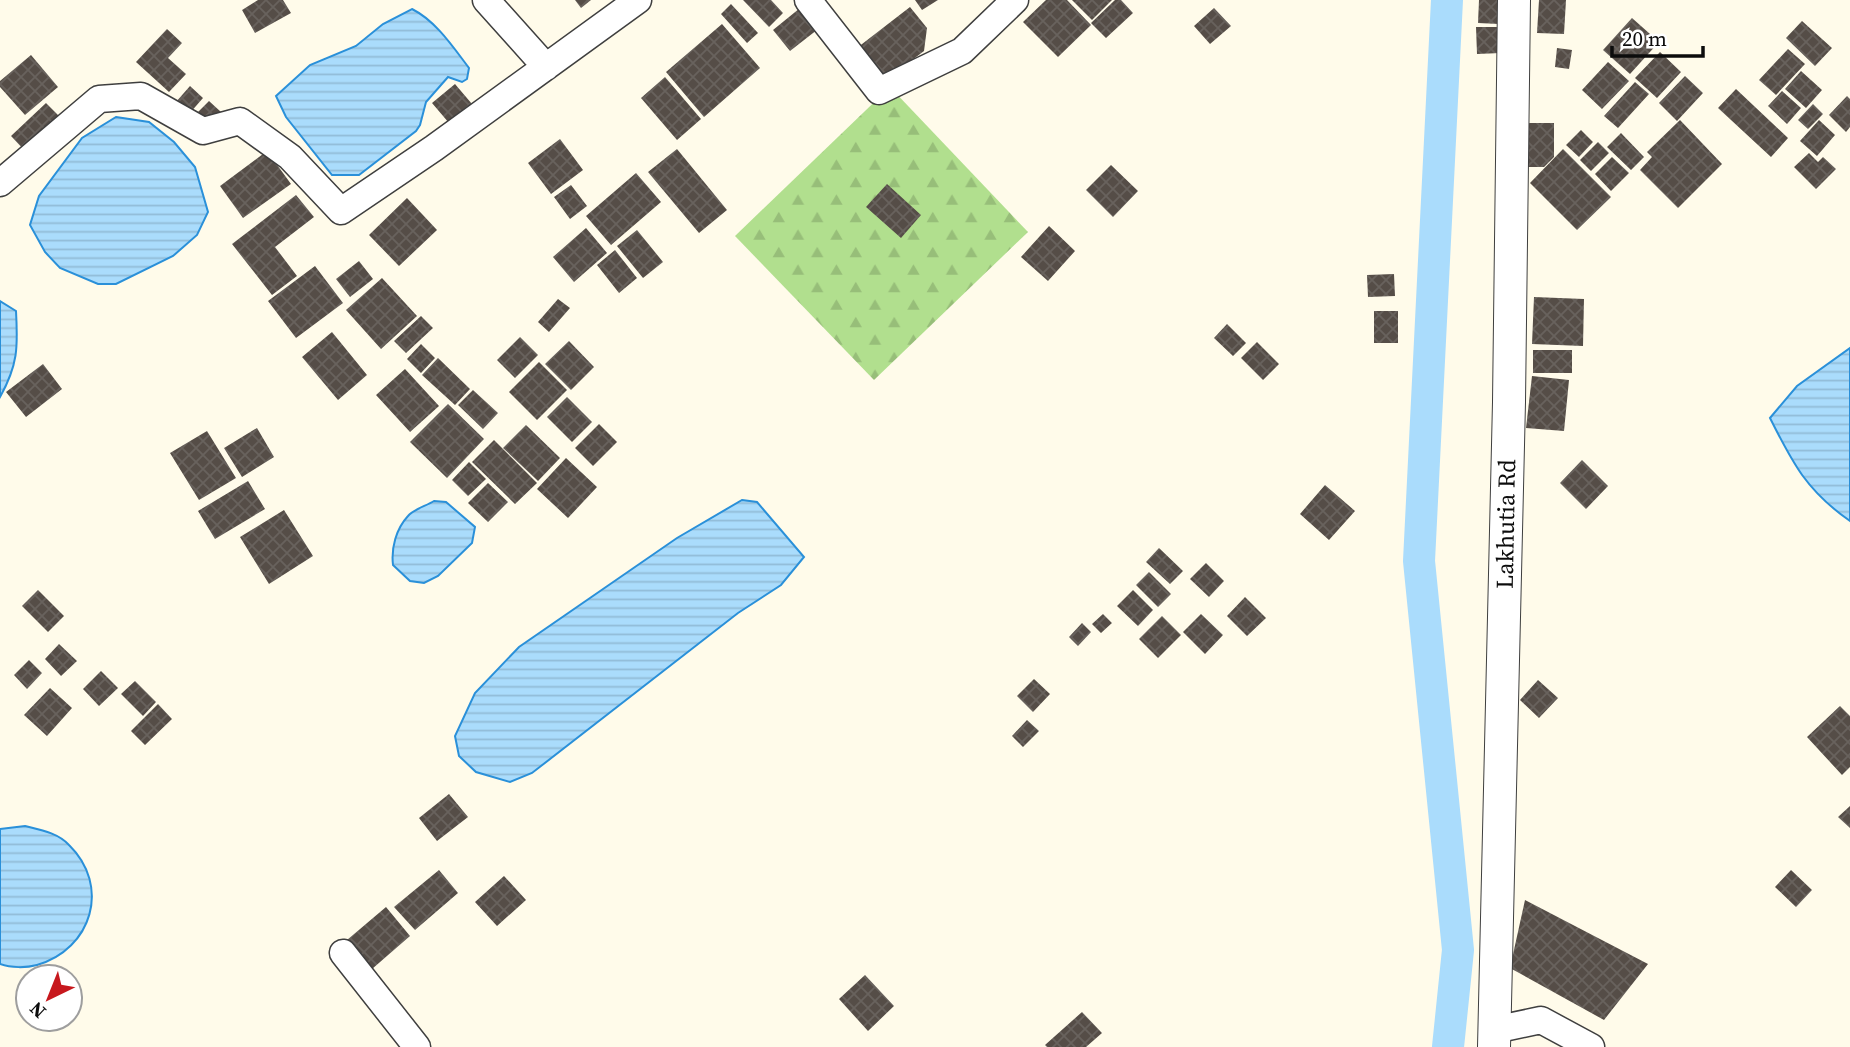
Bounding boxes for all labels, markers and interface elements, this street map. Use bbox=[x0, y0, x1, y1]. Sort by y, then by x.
scale bar bbox=[1612, 14, 1703, 58]
text: 20 m bbox=[1622, 24, 1667, 53]
street label: Lakhutia Rd bbox=[1488, 458, 1523, 589]
north arrow bbox=[14, 963, 84, 1033]
text: N bbox=[23, 996, 51, 1025]

